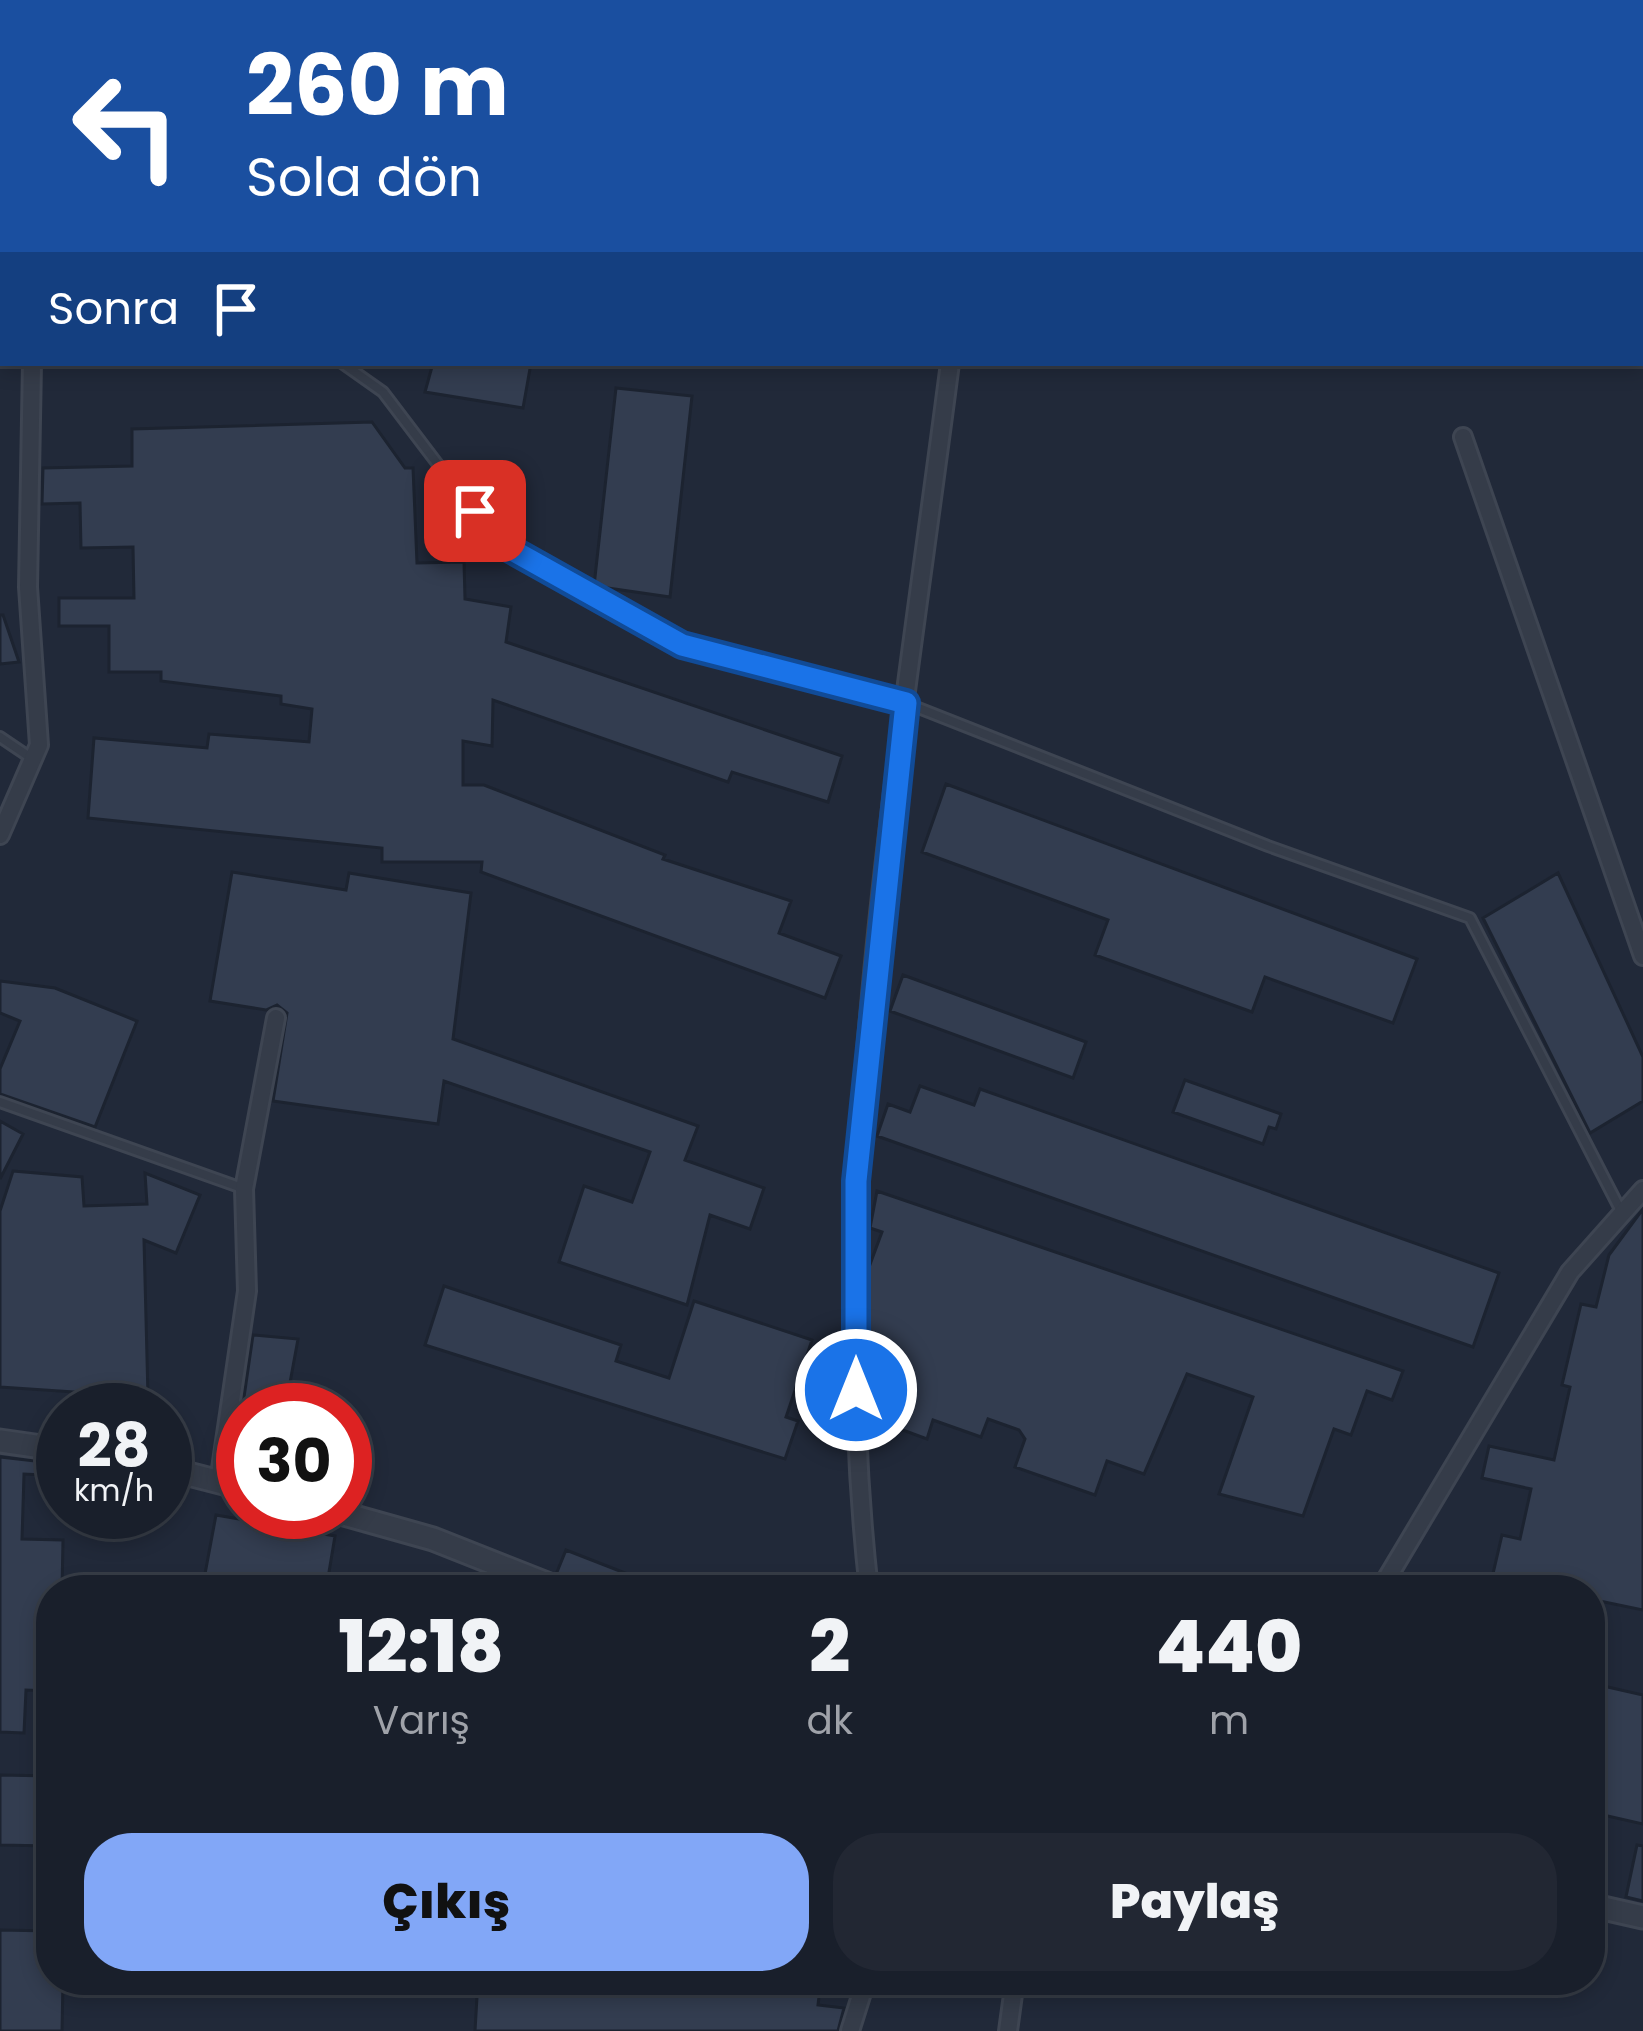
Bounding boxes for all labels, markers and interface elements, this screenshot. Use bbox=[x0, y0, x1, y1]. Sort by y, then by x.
text: 260 m bbox=[246, 27, 509, 144]
icon: left bbox=[48, 48, 204, 204]
text: Sola dön bbox=[246, 139, 482, 215]
icon: arrive bbox=[203, 276, 269, 342]
text: Sonra bbox=[48, 277, 179, 340]
pin bbox=[424, 460, 526, 562]
icon: arrive bbox=[442, 478, 508, 544]
position arrow bbox=[793, 1327, 919, 1453]
speed limit sign: 30 bbox=[216, 1383, 372, 1539]
text: 28 bbox=[77, 1404, 151, 1488]
text: km/h bbox=[74, 1469, 154, 1512]
text: 12:18 bbox=[339, 1596, 504, 1697]
text: 2 bbox=[809, 1596, 850, 1697]
text: 440 bbox=[1156, 1596, 1302, 1697]
text: Varış bbox=[373, 1693, 470, 1748]
text: dk bbox=[807, 1693, 853, 1748]
text: m bbox=[1209, 1693, 1249, 1748]
button: Çıkış bbox=[84, 1833, 809, 1971]
button: Paylaş bbox=[833, 1833, 1557, 1971]

